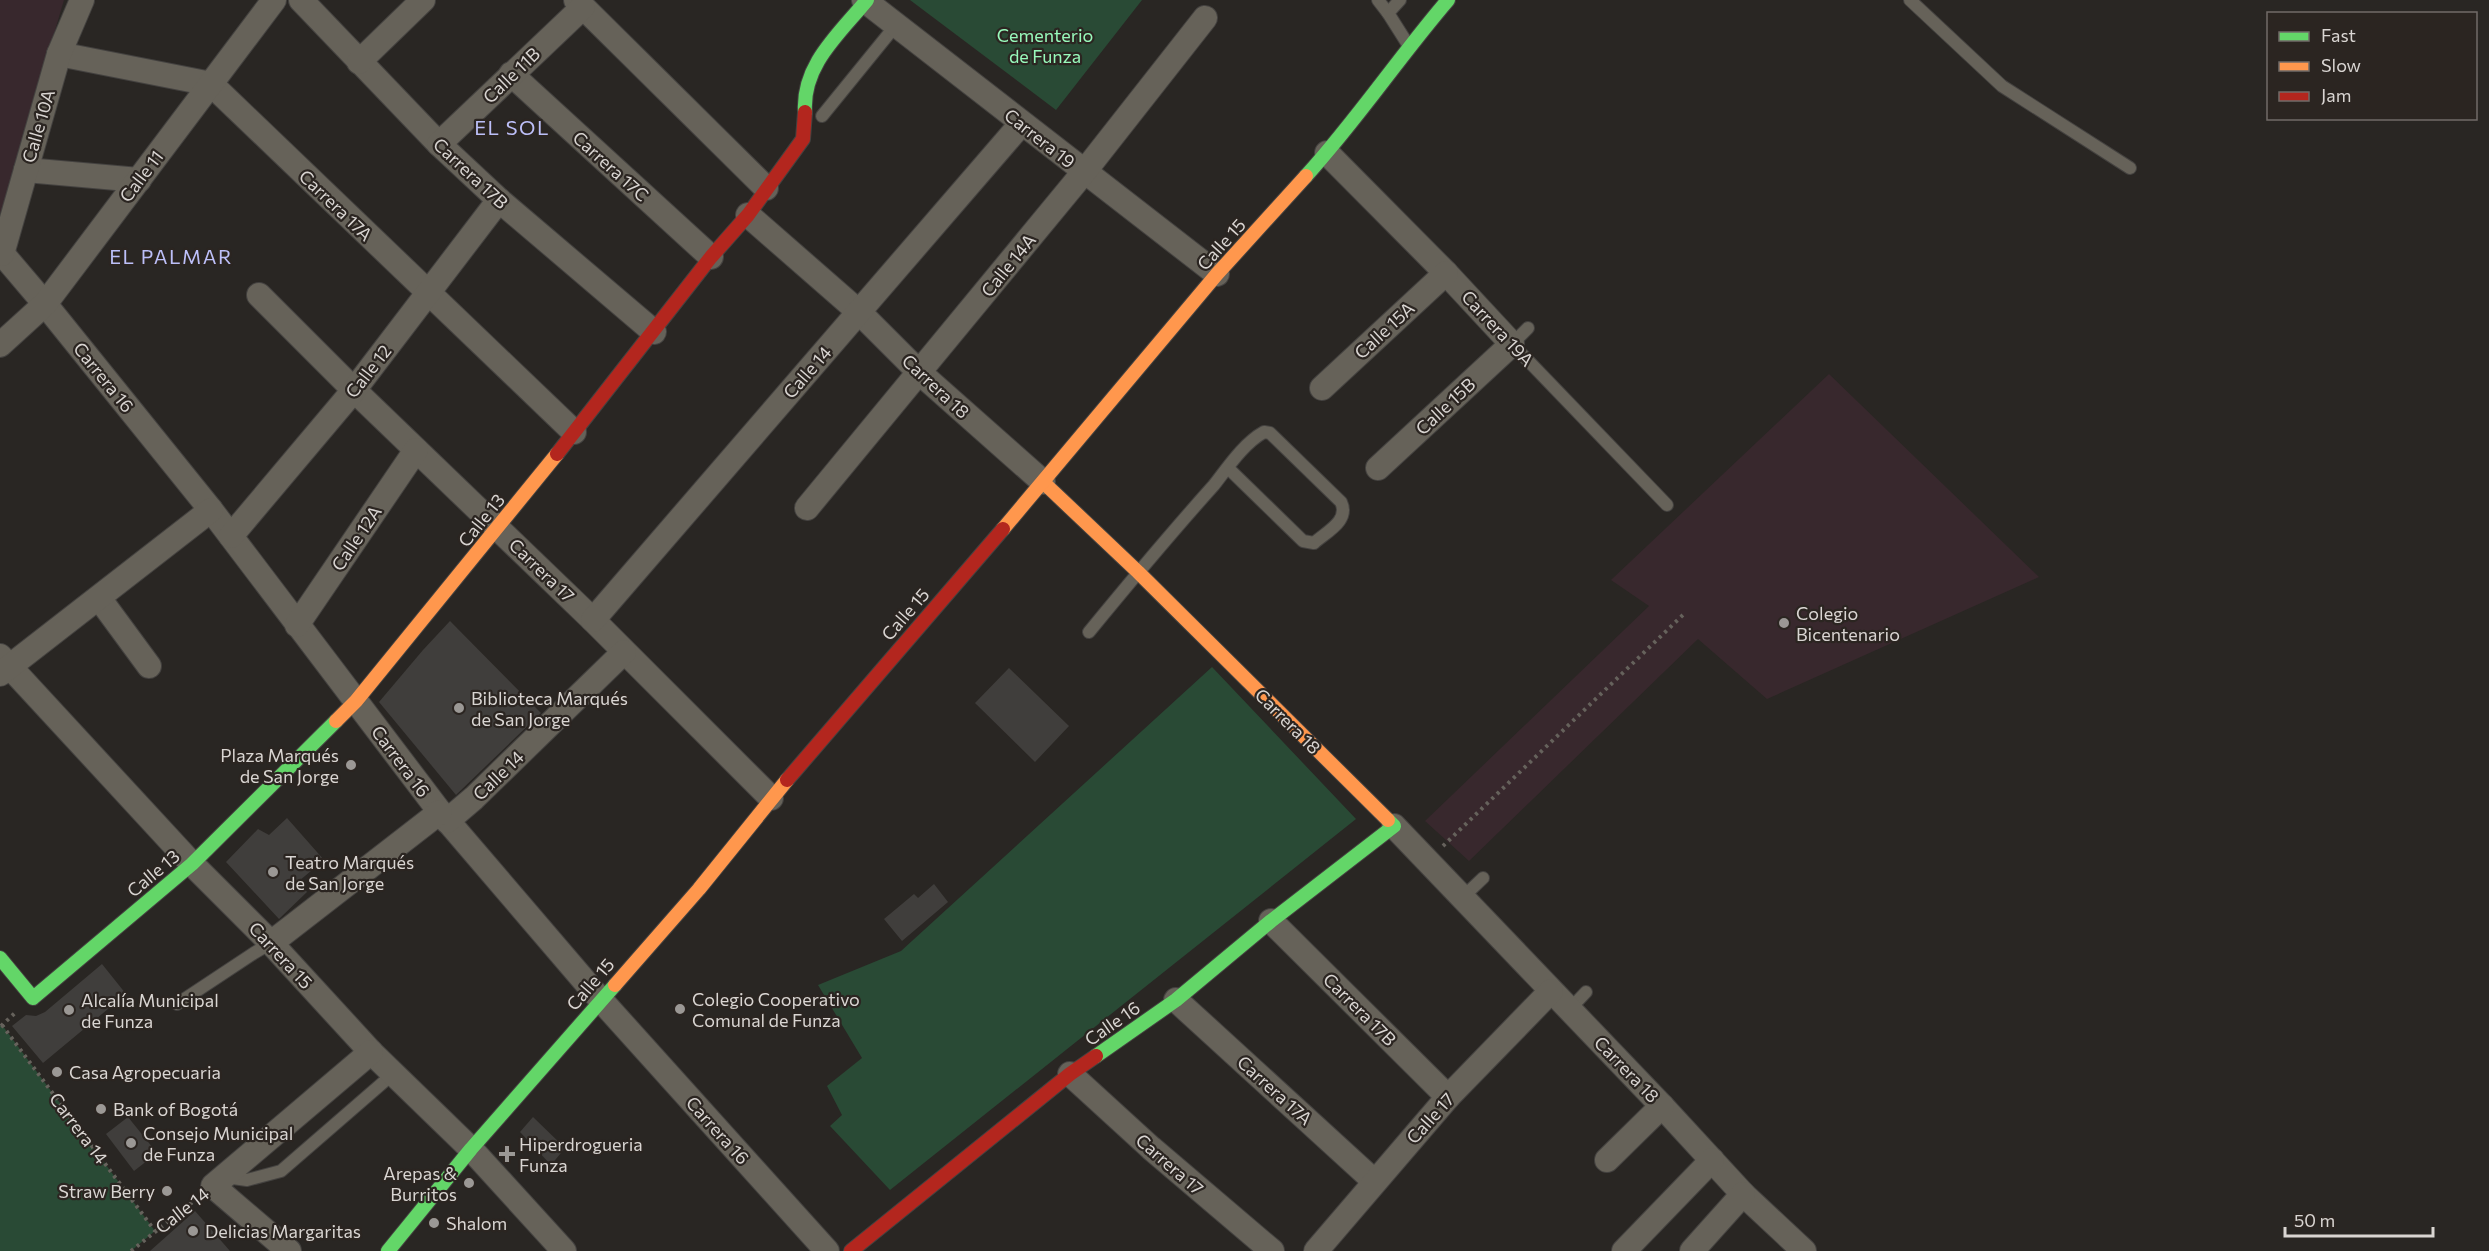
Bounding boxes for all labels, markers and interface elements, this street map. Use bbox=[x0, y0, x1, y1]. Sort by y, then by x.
legend bbox=[2267, 12, 2477, 120]
park label: Cementerio de Funza bbox=[997, 24, 1093, 67]
text: Fast bbox=[2321, 24, 2356, 46]
street label: Calle 11B bbox=[478, 42, 544, 108]
text: Slow bbox=[2321, 54, 2361, 76]
text: Jam bbox=[2321, 84, 2351, 106]
street label: Calle 10A bbox=[17, 87, 59, 165]
street label: Carrera 19 bbox=[1000, 104, 1080, 172]
district label: EL SOL bbox=[474, 115, 550, 139]
street label: Carrera 17C bbox=[568, 126, 654, 206]
street label: Carrera 17B bbox=[429, 133, 513, 213]
street label: Calle 11 bbox=[114, 146, 168, 206]
street label: Carrera 17A bbox=[295, 165, 377, 245]
street label: Calle 15 bbox=[1192, 214, 1250, 274]
street label: Calle 14A bbox=[976, 229, 1040, 301]
district label: EL PALMAR bbox=[109, 244, 233, 268]
street label: Carrera 19A bbox=[1457, 285, 1539, 371]
street label: Calle 15A bbox=[1349, 297, 1419, 363]
street label: Carrera 16 bbox=[69, 338, 139, 416]
street label: Calle 12 bbox=[340, 340, 396, 402]
street label: Calle 14 bbox=[778, 341, 836, 403]
street label: Carrera 18 bbox=[898, 349, 974, 423]
street label: Calle 15B bbox=[1411, 373, 1479, 439]
street label: Calle 13 bbox=[453, 489, 509, 551]
street label: Calle 12A bbox=[326, 501, 386, 575]
street label: Carrera 17 bbox=[505, 533, 579, 607]
street label: Calle 15 bbox=[876, 583, 934, 645]
place label: Colegio Bicentenario bbox=[1796, 602, 1900, 645]
marker: Colegio Bicentenario bbox=[1777, 616, 1791, 630]
street label: Carrera 18 bbox=[1251, 684, 1325, 758]
place label: Biblioteca Marqués de San Jorge bbox=[471, 687, 628, 730]
marker: Biblioteca Marqués de San Jorge bbox=[452, 701, 466, 715]
street label: Carrera 16 bbox=[367, 721, 435, 801]
place label: Plaza Marqués de San Jorge bbox=[220, 744, 339, 787]
street label: Calle 14 bbox=[468, 745, 528, 805]
marker: Plaza Marqués de San Jorge bbox=[344, 758, 358, 772]
street label: Calle 13 bbox=[122, 845, 184, 901]
place label: Teatro Marqués de San Jorge bbox=[285, 851, 414, 894]
marker: Teatro Marqués de San Jorge bbox=[266, 865, 280, 879]
street label: Carrera 15 bbox=[245, 917, 317, 993]
street label: Calle 15 bbox=[561, 953, 619, 1015]
street label: Carrera 17B bbox=[1319, 968, 1401, 1050]
place label: Colegio Cooperativo Comunal de Funza bbox=[692, 988, 860, 1031]
place label: Alcalía Municipal de Funza bbox=[81, 989, 219, 1032]
street label: Calle 16 bbox=[1080, 996, 1144, 1050]
marker: Colegio Cooperativo Comunal de Funza bbox=[673, 1002, 687, 1016]
marker: Alcalía Municipal de Funza bbox=[62, 1003, 76, 1017]
street label: Carrera 18 bbox=[1590, 1031, 1664, 1107]
street label: Carrera 17A bbox=[1233, 1051, 1317, 1129]
place label: Casa Agropecuaria bbox=[69, 1061, 221, 1083]
marker: Casa Agropecuaria bbox=[50, 1065, 64, 1079]
street label: Carrera 14 bbox=[45, 1088, 113, 1168]
street label: Calle 17 bbox=[1401, 1088, 1459, 1148]
street label: Carrera 16 bbox=[682, 1091, 754, 1169]
place label: Bank of Bogotá bbox=[113, 1098, 238, 1120]
marker: Bank of Bogotá bbox=[94, 1102, 108, 1116]
place label: Consejo Municipal de Funza bbox=[143, 1122, 293, 1165]
street label: Carrera 17 bbox=[1132, 1129, 1208, 1199]
place label: Hiperdrogueria Funza bbox=[519, 1133, 643, 1176]
marker: Consejo Municipal de Funza bbox=[124, 1136, 138, 1150]
marker: Hiperdrogueria Funza bbox=[500, 1147, 514, 1161]
place label: Arepas & Burritos bbox=[383, 1162, 457, 1205]
marker: Arepas & Burritos bbox=[462, 1176, 476, 1190]
place label: Straw Berry bbox=[58, 1180, 155, 1202]
street label: Calle 14 bbox=[151, 1182, 213, 1238]
marker: Straw Berry bbox=[160, 1184, 174, 1198]
scale bar bbox=[2285, 1200, 2434, 1238]
text: 50 m bbox=[2294, 1209, 2335, 1231]
place label: Shalom bbox=[446, 1212, 507, 1234]
marker: Shalom bbox=[427, 1216, 441, 1230]
place label: Delicias Margaritas bbox=[205, 1220, 361, 1242]
marker: Delicias Margaritas bbox=[186, 1224, 200, 1238]

